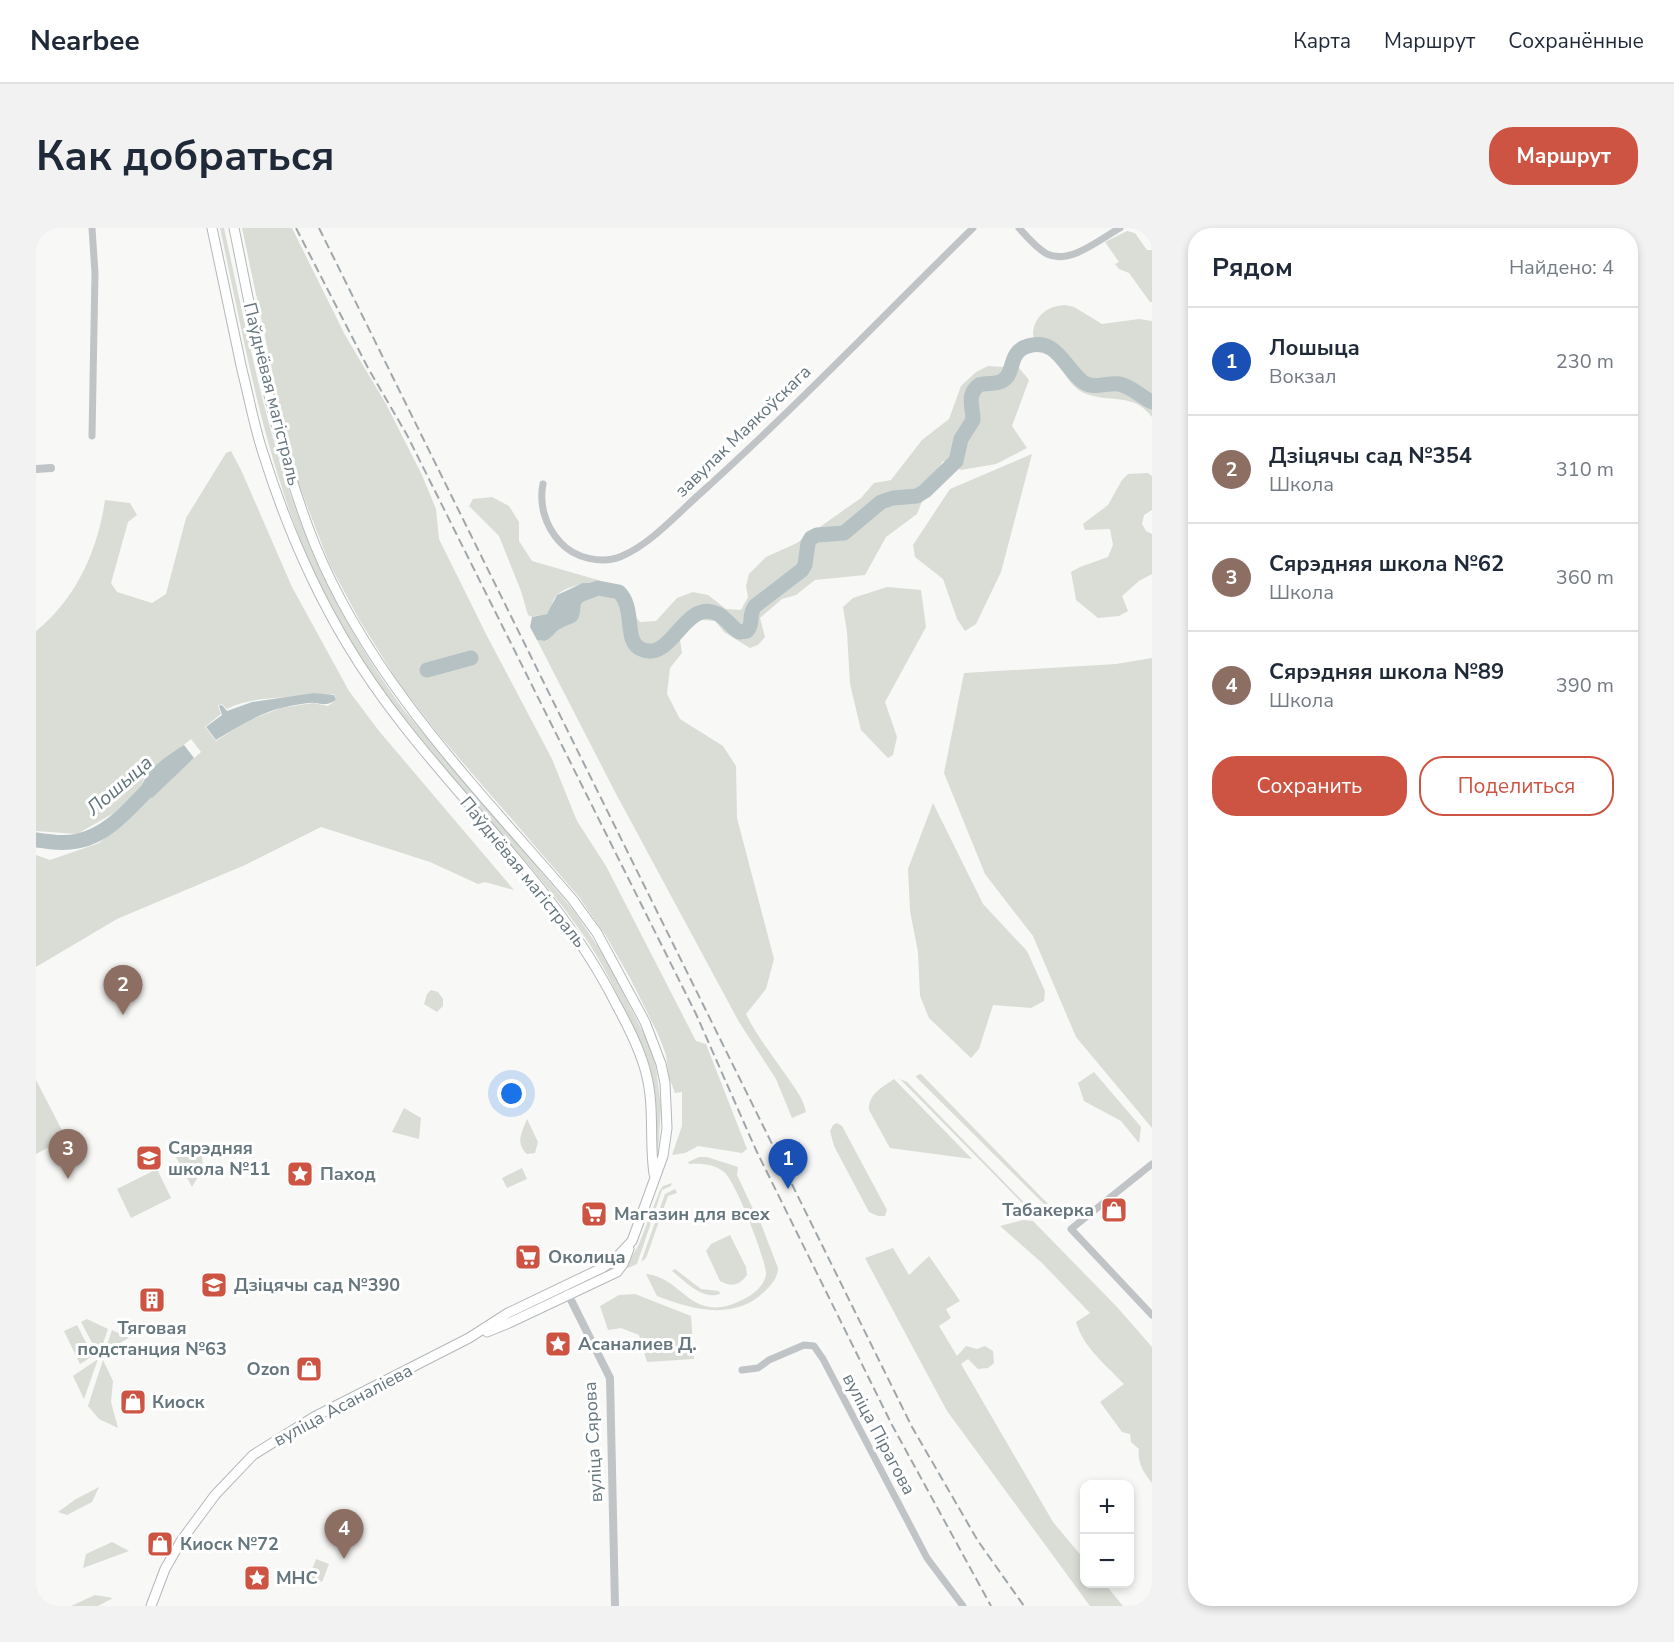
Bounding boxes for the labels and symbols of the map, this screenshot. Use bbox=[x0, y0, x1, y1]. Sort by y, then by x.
street label: Паўднёвая магістраль bbox=[238, 300, 306, 488]
street label: завулак Маякоўскага bbox=[670, 360, 816, 502]
water label: Лошыца bbox=[80, 749, 158, 822]
street label: Паўднёвая магістраль bbox=[455, 791, 591, 953]
pin: 2 bbox=[104, 966, 142, 1015]
your location bbox=[497, 1079, 526, 1108]
pin: 3 bbox=[48, 1130, 87, 1179]
place label: Сярэдняя школа №11 bbox=[168, 1136, 271, 1181]
pin: 1 bbox=[768, 1140, 807, 1189]
school or university icon: Сярэдняя школа №11 bbox=[134, 1143, 164, 1173]
place icon: Паход bbox=[285, 1159, 315, 1189]
place label: Паход bbox=[320, 1162, 376, 1186]
shop icon: Табакерка bbox=[1099, 1195, 1129, 1225]
place label: Табакерка bbox=[1002, 1198, 1094, 1222]
supermarket icon: Магазин для всех bbox=[579, 1199, 609, 1229]
place label: Магазин для всех bbox=[614, 1202, 771, 1226]
supermarket icon: Околица bbox=[513, 1242, 543, 1272]
place label: Околица bbox=[548, 1245, 626, 1269]
school or university icon: Дзіцячы сад №390 bbox=[199, 1270, 229, 1300]
place label: Дзіцячы сад №390 bbox=[234, 1273, 400, 1297]
building icon: Тяговая подстанция №63 bbox=[137, 1285, 167, 1315]
place label: Тяговая подстанция №63 bbox=[77, 1316, 227, 1361]
place icon: Асаналиев Д. bbox=[543, 1329, 573, 1359]
place label: Асаналиев Д. bbox=[578, 1332, 697, 1356]
shop icon: Ozon bbox=[294, 1354, 324, 1384]
place label: Ozon bbox=[247, 1357, 290, 1381]
street label: вуліца Асаналіева bbox=[269, 1358, 417, 1452]
street label: вуліца Пірагова bbox=[837, 1369, 921, 1499]
street label: вуліца Сярова bbox=[578, 1381, 608, 1503]
shop icon: Киоск bbox=[118, 1387, 148, 1417]
place label: Киоск bbox=[152, 1390, 205, 1414]
pin: 4 bbox=[324, 1510, 364, 1559]
shop icon: Киоск №72 bbox=[145, 1529, 175, 1559]
place label: Киоск №72 bbox=[180, 1532, 279, 1556]
place icon: МНС bbox=[242, 1563, 272, 1593]
place label: МНС bbox=[276, 1566, 318, 1590]

